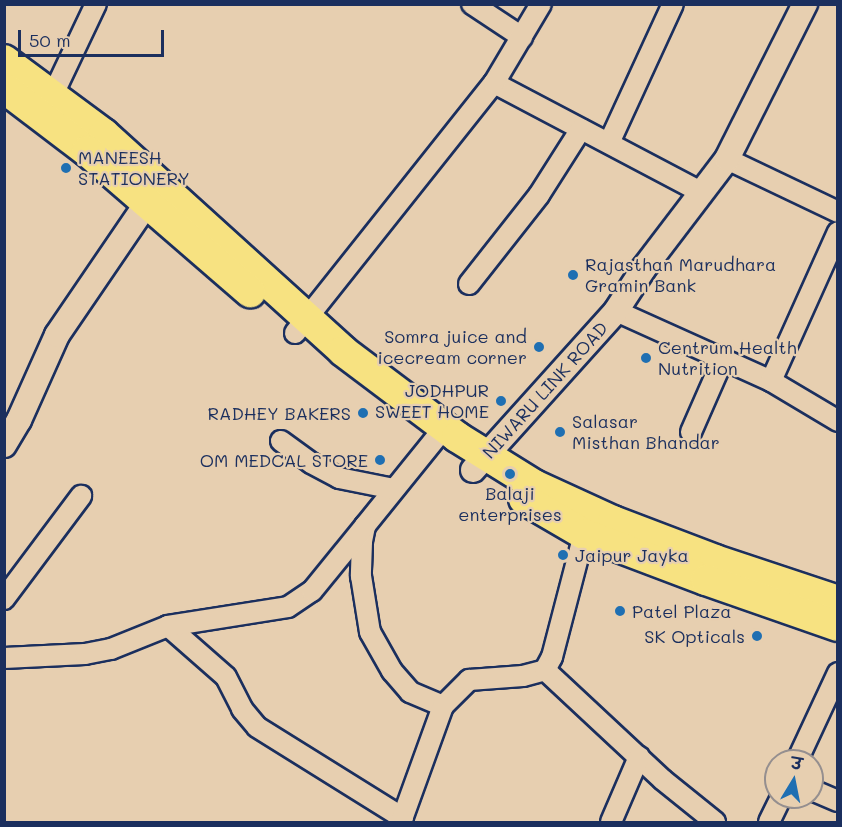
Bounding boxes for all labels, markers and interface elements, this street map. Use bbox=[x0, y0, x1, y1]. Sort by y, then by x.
scale bar bbox=[21, 18, 166, 56]
text: 50 m bbox=[29, 28, 71, 52]
place label: MANEESH STATIONERY bbox=[78, 147, 190, 190]
marker: MANEESH STATIONERY bbox=[59, 161, 73, 175]
place label: Rajasthan Marudhara Gramin Bank bbox=[585, 254, 776, 296]
marker: Rajasthan Marudhara Gramin Bank bbox=[566, 268, 580, 282]
street label: NIWARU LINK ROAD bbox=[478, 317, 612, 463]
place label: Somra juice and icecream corner bbox=[377, 326, 527, 368]
place label: Centrum Health Nutrition bbox=[658, 337, 797, 380]
marker: Somra juice and icecream corner bbox=[532, 340, 546, 354]
marker: Centrum Health Nutrition bbox=[639, 351, 653, 365]
place label: JODHPUR SWEET HOME bbox=[375, 380, 489, 422]
marker: JODHPUR SWEET HOME bbox=[494, 394, 508, 408]
place label: RADHEY BAKERS bbox=[207, 402, 351, 424]
marker: RADHEY BAKERS bbox=[356, 406, 370, 420]
place label: Salasar Misthan Bhandar bbox=[572, 411, 720, 454]
marker: Salasar Misthan Bhandar bbox=[553, 425, 567, 439]
place label: OM MEDCAL STORE bbox=[200, 449, 368, 471]
marker: OM MEDCAL STORE bbox=[373, 453, 387, 467]
marker: Balaji enterprises bbox=[503, 467, 517, 481]
place label: Balaji enterprises bbox=[458, 483, 562, 526]
place label: Jaipur Jayka bbox=[575, 544, 689, 566]
marker: Jaipur Jayka bbox=[556, 548, 570, 562]
place label: Patel Plaza bbox=[632, 600, 732, 622]
marker: Patel Plaza bbox=[613, 604, 627, 618]
place label: SK Opticals bbox=[644, 625, 745, 647]
marker: SK Opticals bbox=[750, 629, 764, 643]
north arrow bbox=[764, 749, 824, 809]
text: उ bbox=[790, 751, 804, 774]

